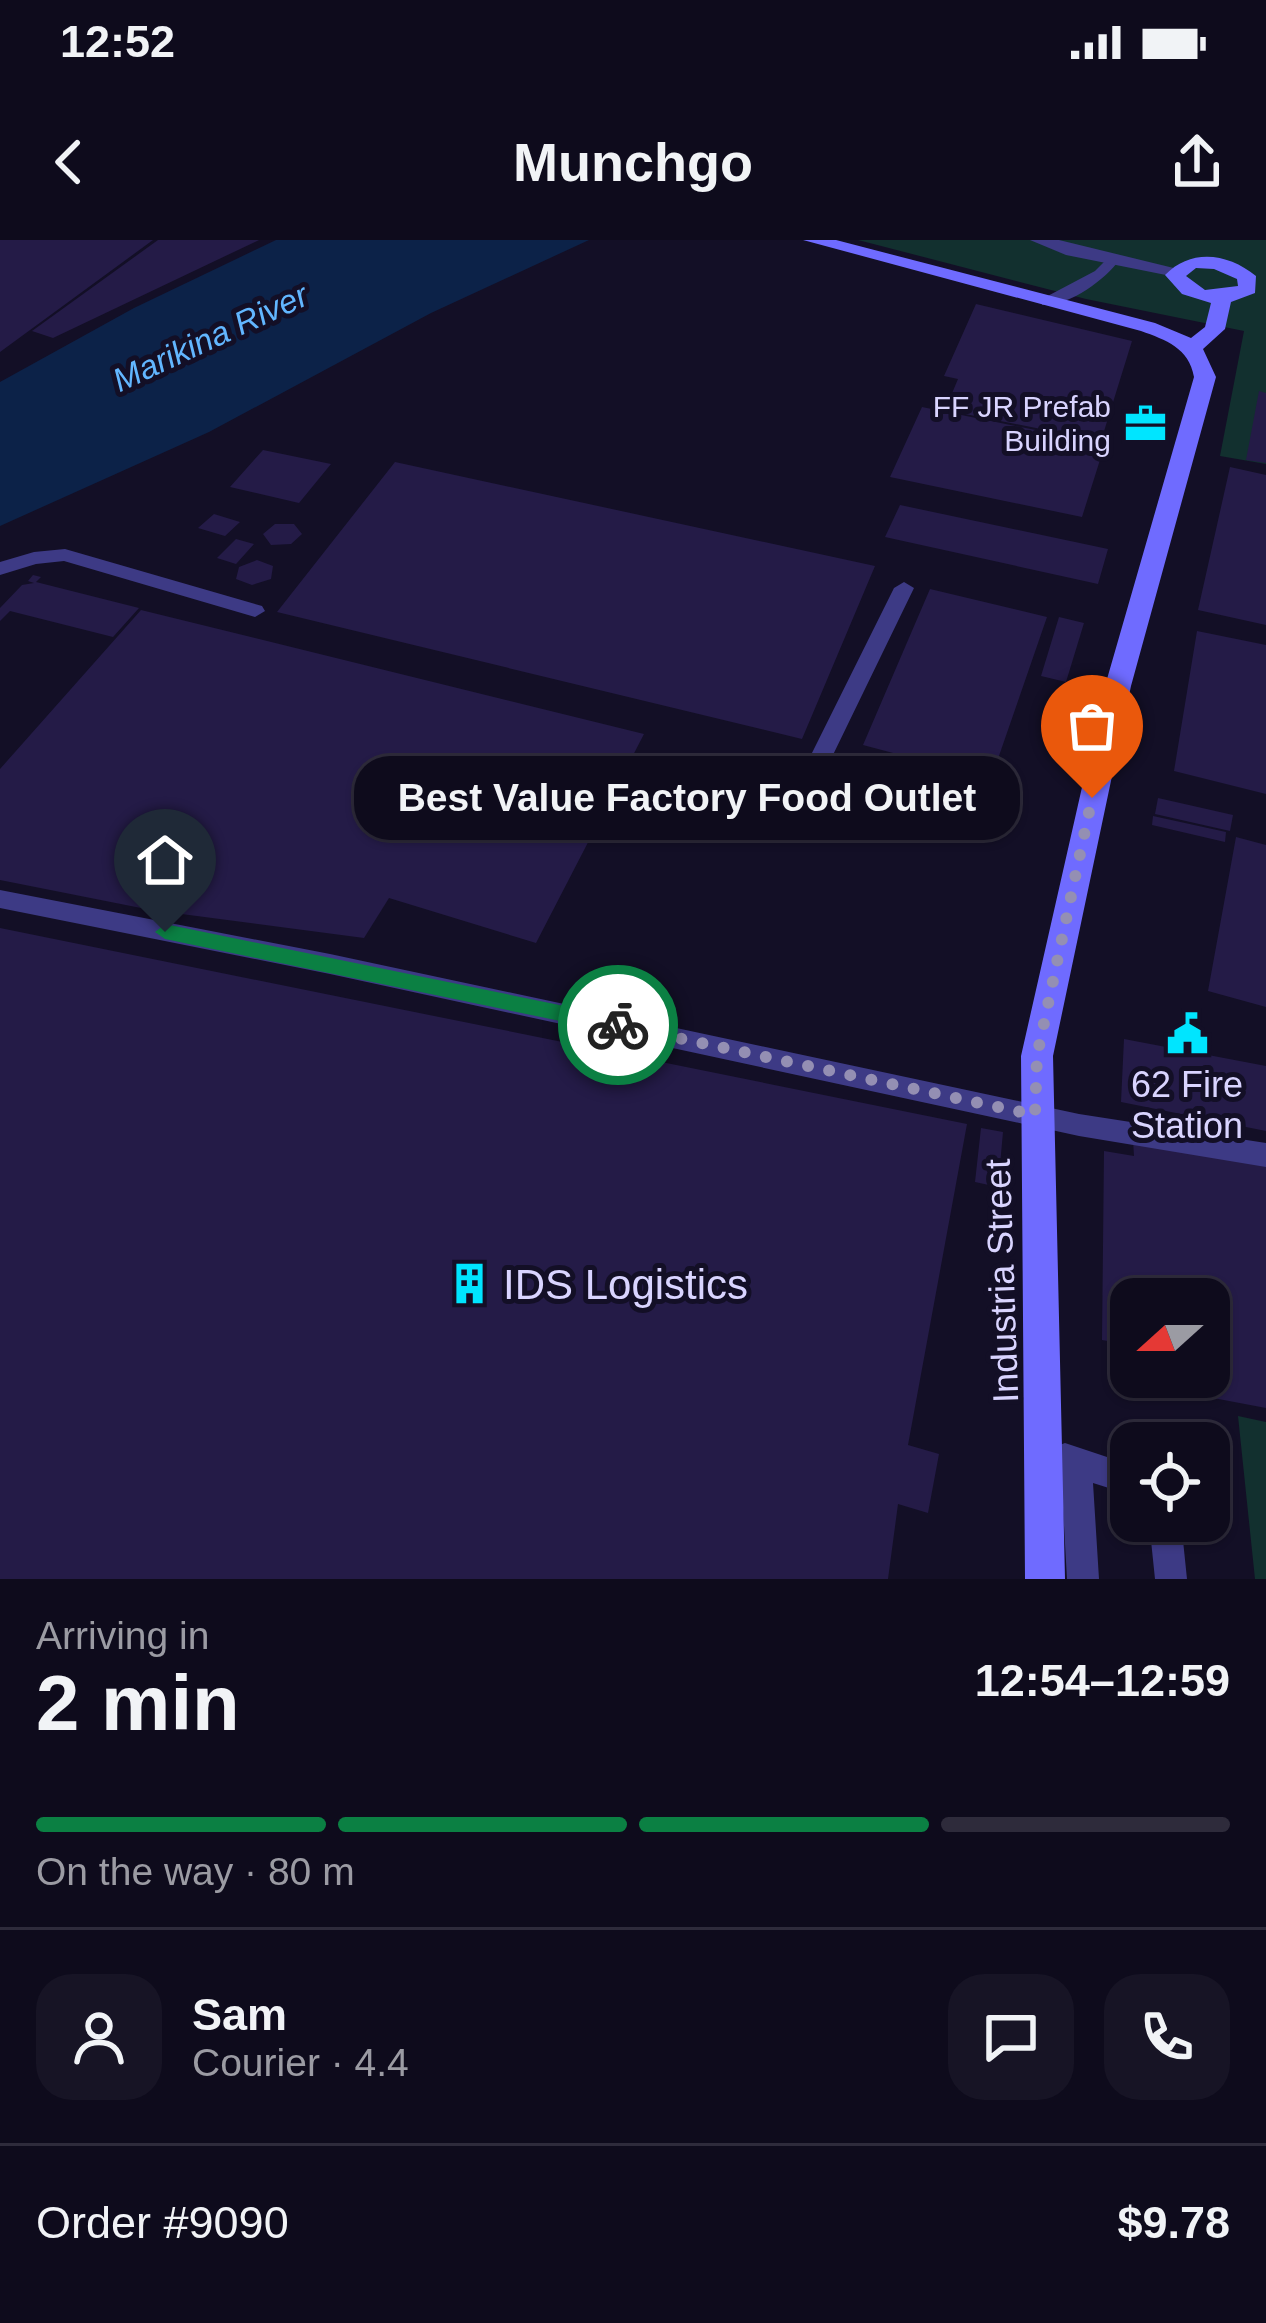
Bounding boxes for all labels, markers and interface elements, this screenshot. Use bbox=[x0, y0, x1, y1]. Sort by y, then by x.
text: 12:52 bbox=[60, 16, 175, 67]
icon: back bbox=[36, 129, 102, 195]
icon: share bbox=[1164, 129, 1230, 195]
text: Munchgo bbox=[513, 132, 753, 192]
water label: Marikina River bbox=[107, 275, 315, 399]
place label: FF JR Prefab Building bbox=[933, 390, 1111, 457]
office icon: FF JR Prefab Building bbox=[1122, 401, 1168, 447]
pin bbox=[1041, 675, 1143, 798]
icon: bag bbox=[1059, 693, 1125, 759]
callout: Best Value Factory Food Outlet bbox=[354, 756, 1020, 840]
text: Best Value Factory Food Outlet bbox=[398, 776, 976, 819]
pin bbox=[114, 809, 216, 932]
icon: home bbox=[132, 827, 198, 893]
courier bbox=[558, 965, 678, 1085]
icon: bike bbox=[585, 992, 651, 1058]
public building icon: 62 Fire Station bbox=[1164, 1011, 1210, 1057]
place label: 62 Fire Station bbox=[1131, 1064, 1243, 1146]
street label: Industria Street bbox=[977, 1158, 1026, 1404]
building icon: IDS Logistics bbox=[446, 1261, 492, 1307]
place label: IDS Logistics bbox=[503, 1261, 748, 1308]
north arrow bbox=[1110, 1278, 1230, 1398]
map controls bbox=[1110, 1278, 1230, 1542]
button: locate bbox=[1110, 1422, 1230, 1542]
text: Arriving in bbox=[36, 1614, 209, 1657]
text: 12:54–12:59 bbox=[975, 1655, 1230, 1706]
text: 2 min bbox=[36, 1659, 240, 1747]
text: On the way · 80 m bbox=[36, 1850, 355, 1893]
button: person bbox=[36, 1974, 162, 2100]
button: chat bbox=[948, 1974, 1074, 2100]
button: phone bbox=[1104, 1974, 1230, 2100]
text: Sam bbox=[192, 1989, 287, 2040]
text: Courier · 4.4 bbox=[192, 2041, 409, 2084]
text: Order #9090 bbox=[36, 2197, 289, 2248]
text: $9.78 bbox=[1117, 2197, 1230, 2248]

